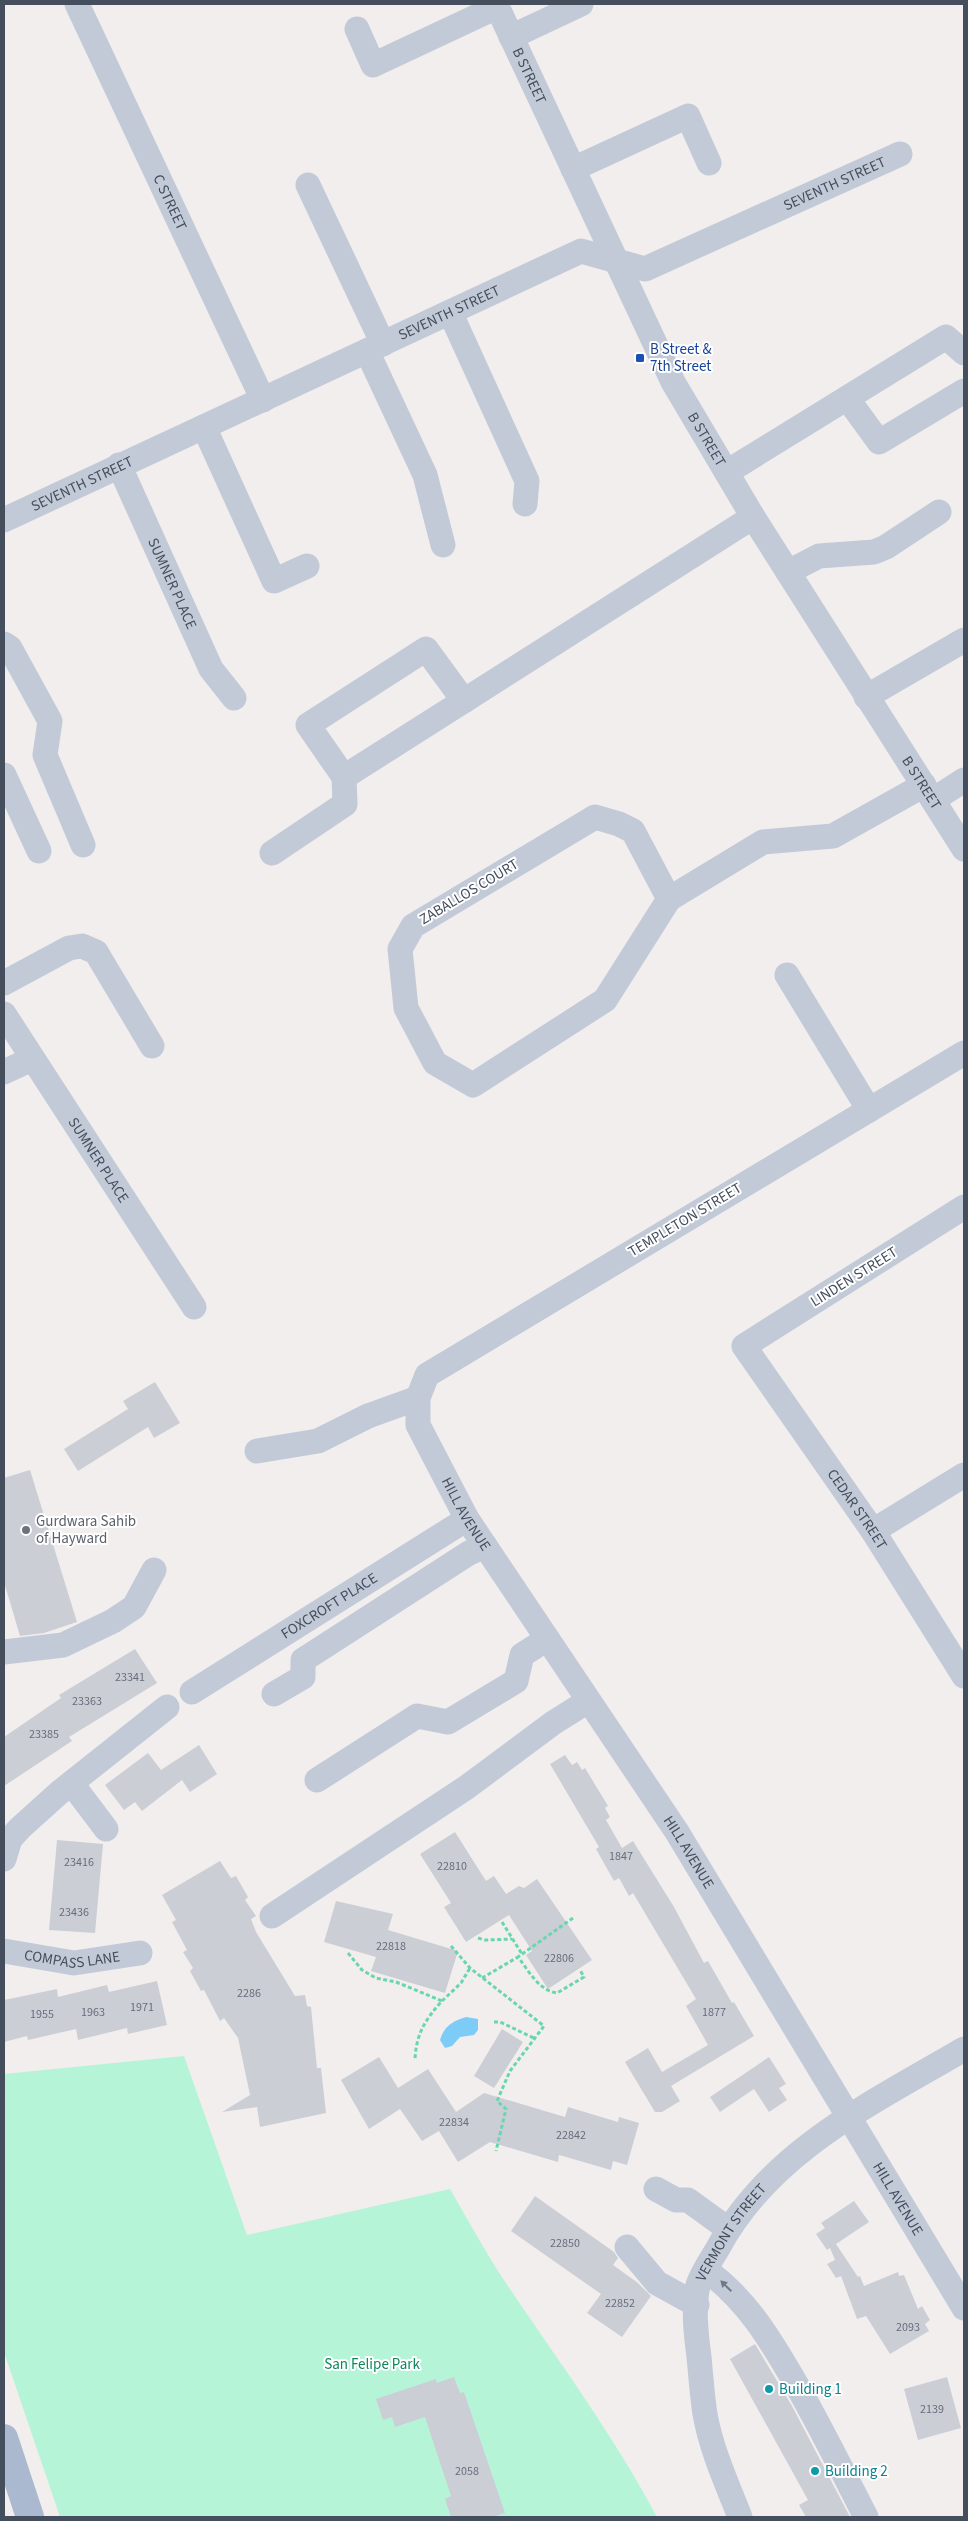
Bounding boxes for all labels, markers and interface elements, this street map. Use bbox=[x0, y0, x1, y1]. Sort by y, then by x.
street label: B STREET bbox=[507, 44, 552, 107]
street label: SEVENTH STREET bbox=[780, 151, 889, 216]
street label: C STREET bbox=[148, 171, 192, 234]
street label: SEVENTH STREET bbox=[395, 280, 503, 345]
place label: B Street & 7th Street bbox=[650, 339, 712, 377]
marker: B Street & 7th Street bbox=[634, 352, 646, 364]
street label: B STREET bbox=[683, 408, 731, 470]
street label: SEVENTH STREET bbox=[28, 451, 136, 516]
street label: SUMNER PLACE bbox=[143, 534, 202, 633]
street label: B STREET bbox=[897, 752, 947, 814]
street label: ZABALLOS COURT bbox=[415, 854, 523, 930]
street label: SUMNER PLACE bbox=[63, 1113, 134, 1207]
street label: TEMPLETON STREET bbox=[624, 1178, 746, 1262]
street label: LINDEN STREET bbox=[806, 1242, 902, 1312]
street label: CEDAR STREET bbox=[822, 1465, 893, 1553]
street label: HILL AVENUE bbox=[436, 1473, 496, 1555]
place label: Gurdwara Sahib of Hayward bbox=[36, 1511, 136, 1549]
marker: Gurdwara Sahib of Hayward bbox=[20, 1524, 32, 1536]
street label: FOXCROFT PLACE bbox=[277, 1567, 381, 1644]
house number: 23341 bbox=[115, 1669, 145, 1686]
house number: 23363 bbox=[72, 1693, 102, 1710]
house number: 23385 bbox=[29, 1726, 59, 1743]
street label: HILL AVENUE bbox=[658, 1811, 719, 1893]
house number: 1847 bbox=[609, 1848, 633, 1865]
house number: 23416 bbox=[64, 1854, 94, 1871]
house number: 22810 bbox=[437, 1858, 467, 1875]
house number: 23436 bbox=[59, 1904, 89, 1921]
house number: 22818 bbox=[376, 1938, 406, 1955]
street label: COMPASS LANE bbox=[22, 1944, 122, 1974]
house number: 22806 bbox=[544, 1950, 574, 1967]
house number: 2286 bbox=[237, 1985, 261, 2002]
house number: 1971 bbox=[130, 1999, 154, 2016]
house number: 1963 bbox=[81, 2004, 105, 2021]
house number: 1877 bbox=[702, 2004, 726, 2021]
house number: 1955 bbox=[30, 2006, 54, 2023]
house number: 22834 bbox=[439, 2114, 469, 2131]
house number: 22842 bbox=[556, 2127, 586, 2144]
street label: HILL AVENUE bbox=[868, 2158, 928, 2239]
street label: VERMONT STREET bbox=[690, 2179, 771, 2285]
house number: 22850 bbox=[550, 2235, 580, 2252]
one-way arrow bbox=[720, 2280, 732, 2292]
house number: 22852 bbox=[605, 2295, 635, 2312]
house number: 2093 bbox=[896, 2319, 920, 2336]
park label: San Felipe Park bbox=[324, 2354, 420, 2375]
place label: Building 1 bbox=[779, 2379, 842, 2400]
marker: Building 1 bbox=[763, 2383, 775, 2395]
house number: 2139 bbox=[920, 2401, 944, 2418]
place label: Building 2 bbox=[825, 2461, 888, 2482]
house number: 2058 bbox=[455, 2463, 479, 2480]
marker: Building 2 bbox=[809, 2465, 821, 2477]

